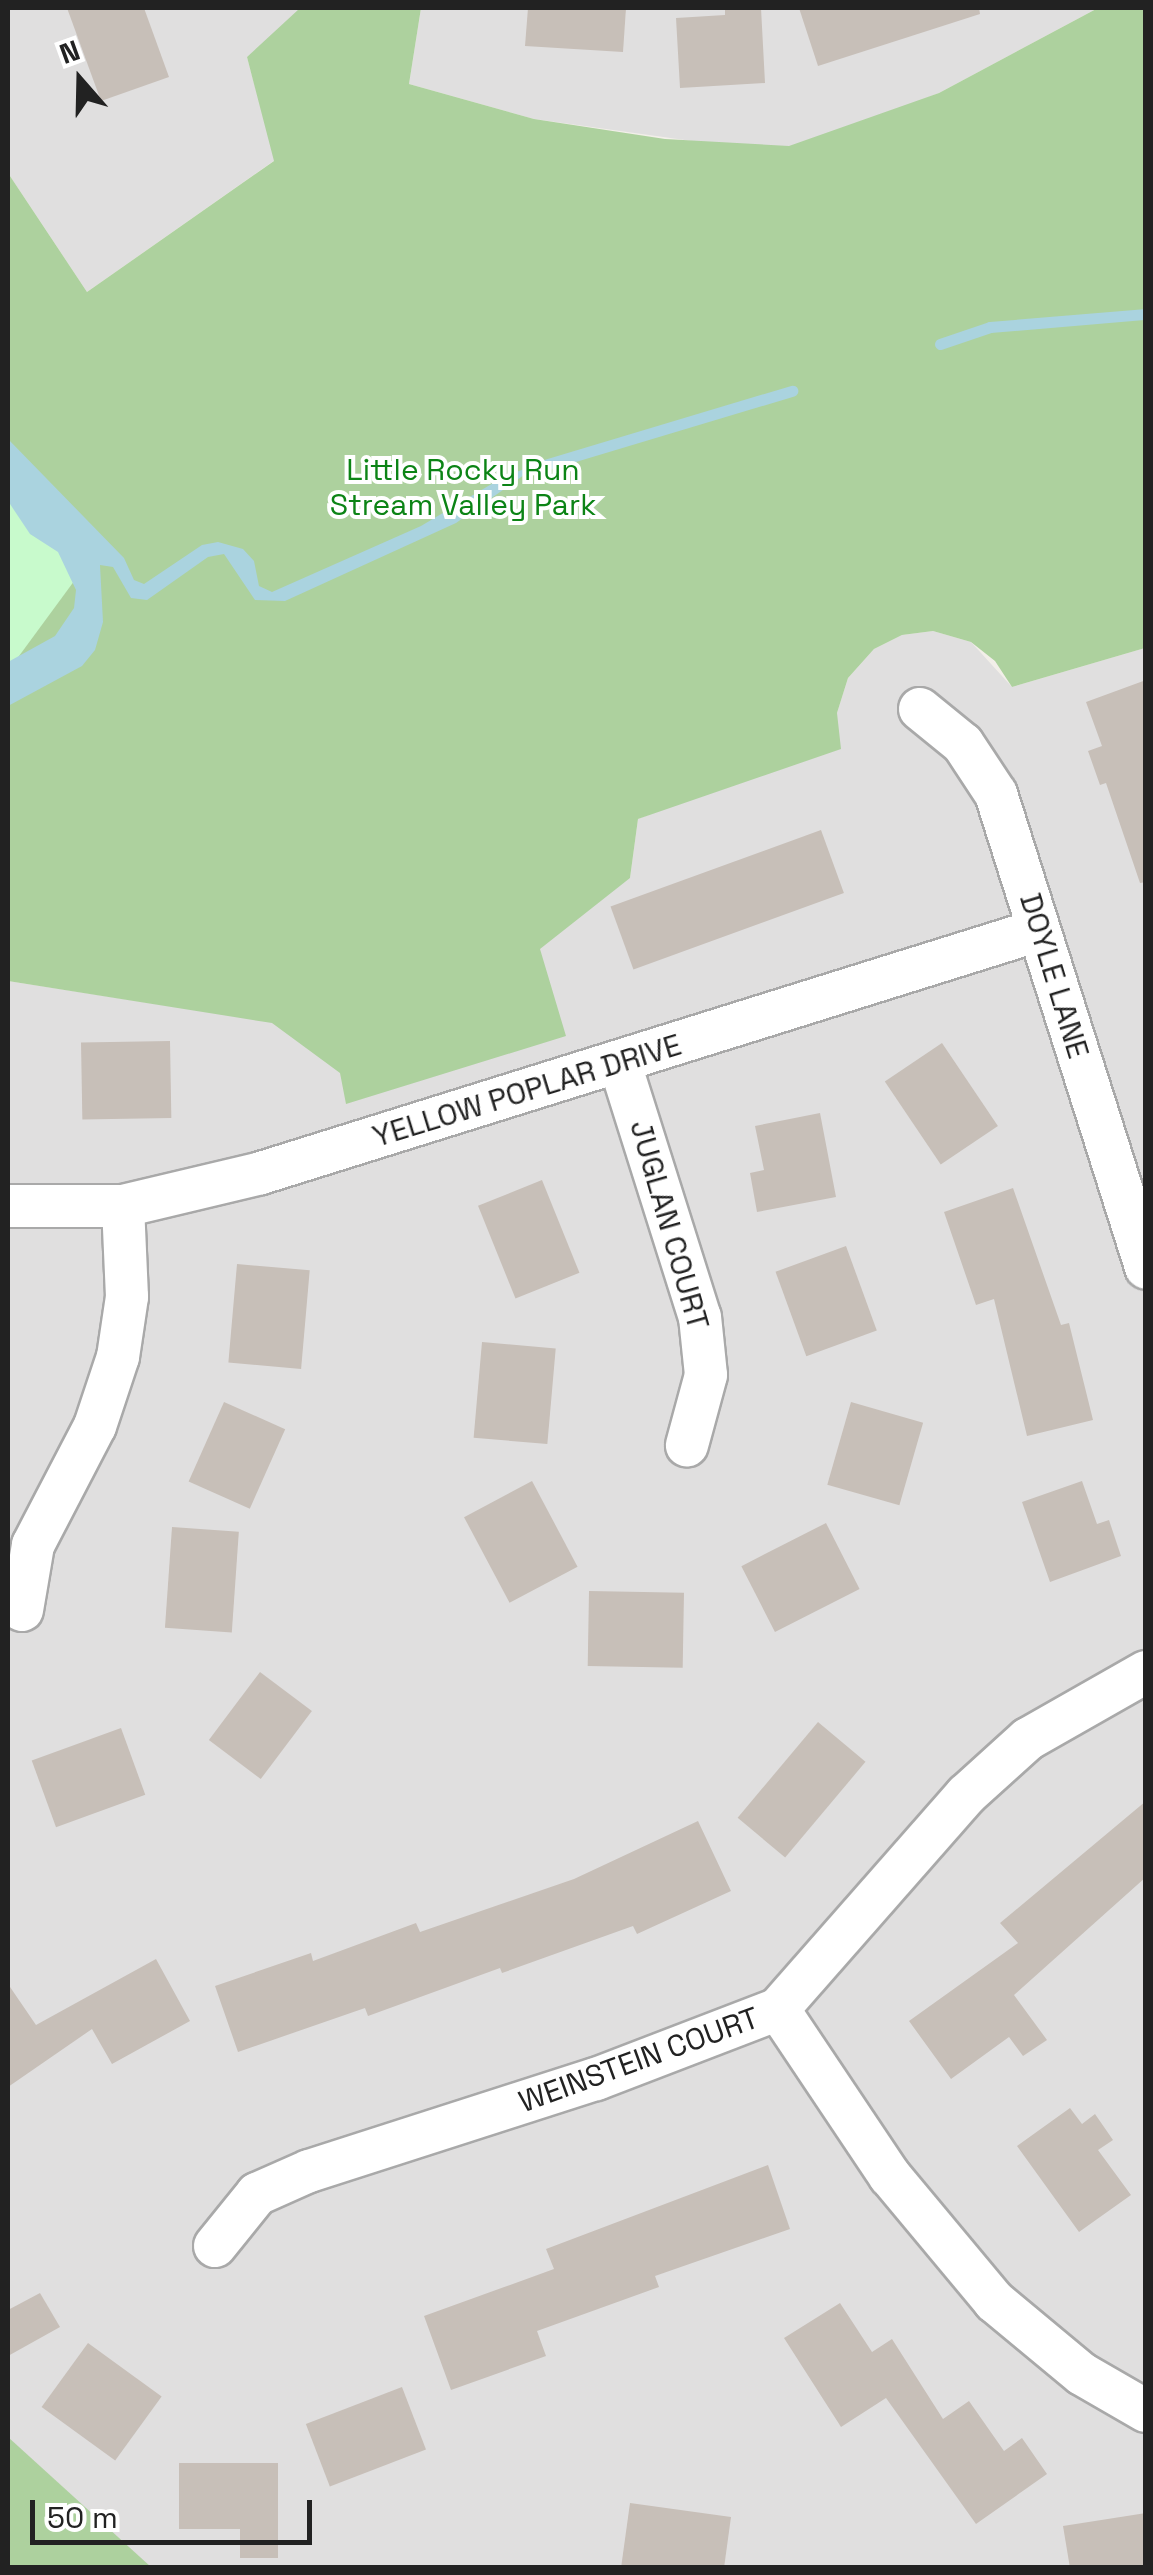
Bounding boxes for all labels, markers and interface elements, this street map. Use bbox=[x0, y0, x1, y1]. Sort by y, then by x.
north arrow bbox=[30, 30, 130, 130]
text: N bbox=[55, 32, 85, 72]
park label: Little Rocky Run Stream Valley Park bbox=[329, 452, 597, 522]
street label: DOYLE LANE bbox=[1012, 889, 1096, 1063]
street label: YELLOW POPLAR DRIVE bbox=[368, 1027, 686, 1155]
street label: JUGLAN COURT bbox=[622, 1116, 716, 1334]
street label: WEINSTEIN COURT bbox=[514, 2000, 764, 2120]
scale bar bbox=[35, 2480, 318, 2542]
text: 50 m bbox=[47, 2498, 118, 2537]

